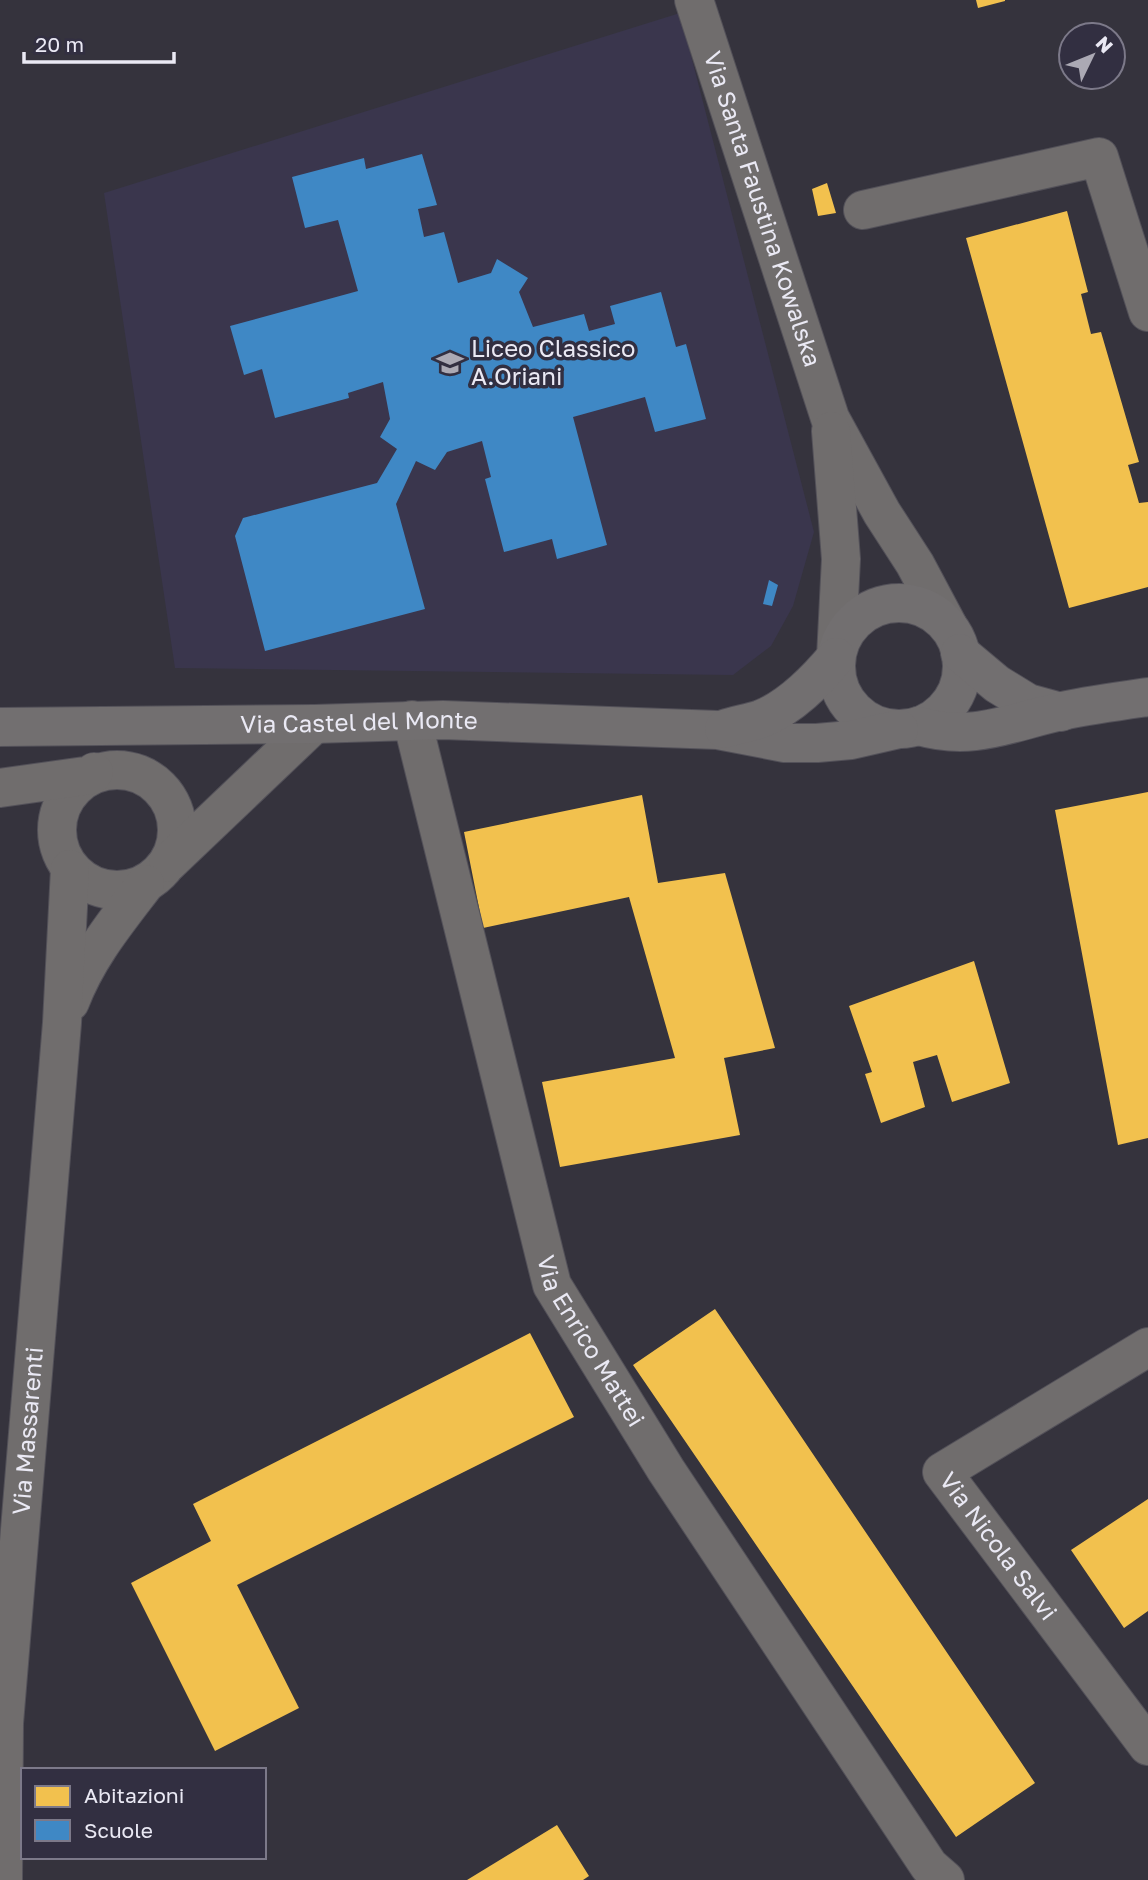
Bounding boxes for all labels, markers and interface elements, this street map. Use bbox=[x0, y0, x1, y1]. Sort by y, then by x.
scale bar bbox=[24, 21, 175, 65]
north arrow bbox=[1057, 21, 1127, 91]
text: 20 m bbox=[35, 31, 84, 57]
text: N bbox=[1091, 31, 1118, 57]
street label: Via Santa Faustina Kowalska bbox=[699, 47, 828, 370]
place label: Liceo Classico A.Oriani bbox=[471, 333, 635, 390]
school or university icon: Liceo Classico A.Oriani bbox=[435, 348, 465, 378]
street label: Via Castel del Monte bbox=[240, 704, 478, 738]
street label: Via Enrico Mattei bbox=[532, 1252, 652, 1431]
street label: Via Massarenti bbox=[5, 1345, 48, 1516]
street label: Via Nicola Salvi bbox=[934, 1466, 1064, 1625]
legend bbox=[21, 1768, 266, 1859]
text: Abitazioni bbox=[84, 1782, 184, 1808]
text: Scuole bbox=[84, 1817, 153, 1843]

